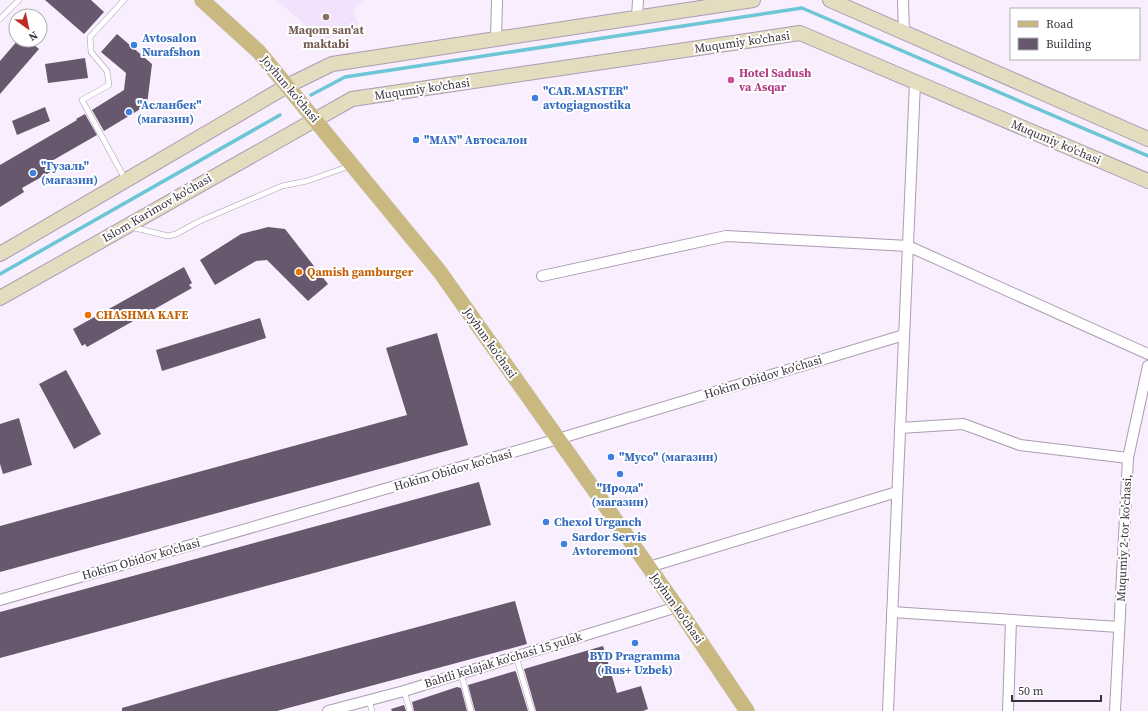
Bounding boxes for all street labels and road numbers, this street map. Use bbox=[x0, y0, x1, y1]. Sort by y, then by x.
street label: Muqumiy ko'chasi bbox=[693, 27, 791, 57]
street label: Joyhun ko'chasi bbox=[257, 51, 323, 126]
street label: Muqumiy ko'chasi bbox=[373, 74, 471, 104]
street label: Muqumiy ko'chasi bbox=[1009, 116, 1104, 168]
street label: Islom Karimov ko'chasi bbox=[99, 170, 215, 246]
street label: Joyhun ko'chasi bbox=[459, 304, 521, 382]
street label: Hokim Obidov ko'chasi bbox=[702, 351, 824, 403]
street label: Hokim Obidov ko'chasi bbox=[392, 445, 515, 495]
street label: Muqumiy 2-tor ko'chasi, bbox=[1113, 474, 1135, 602]
street label: Hokim Obidov ko'chasi bbox=[80, 534, 203, 584]
street label: Joyhun ko'chasi bbox=[646, 569, 708, 647]
street label: Bahtli kelajak ko'chasi 15 yulak bbox=[422, 628, 584, 692]

